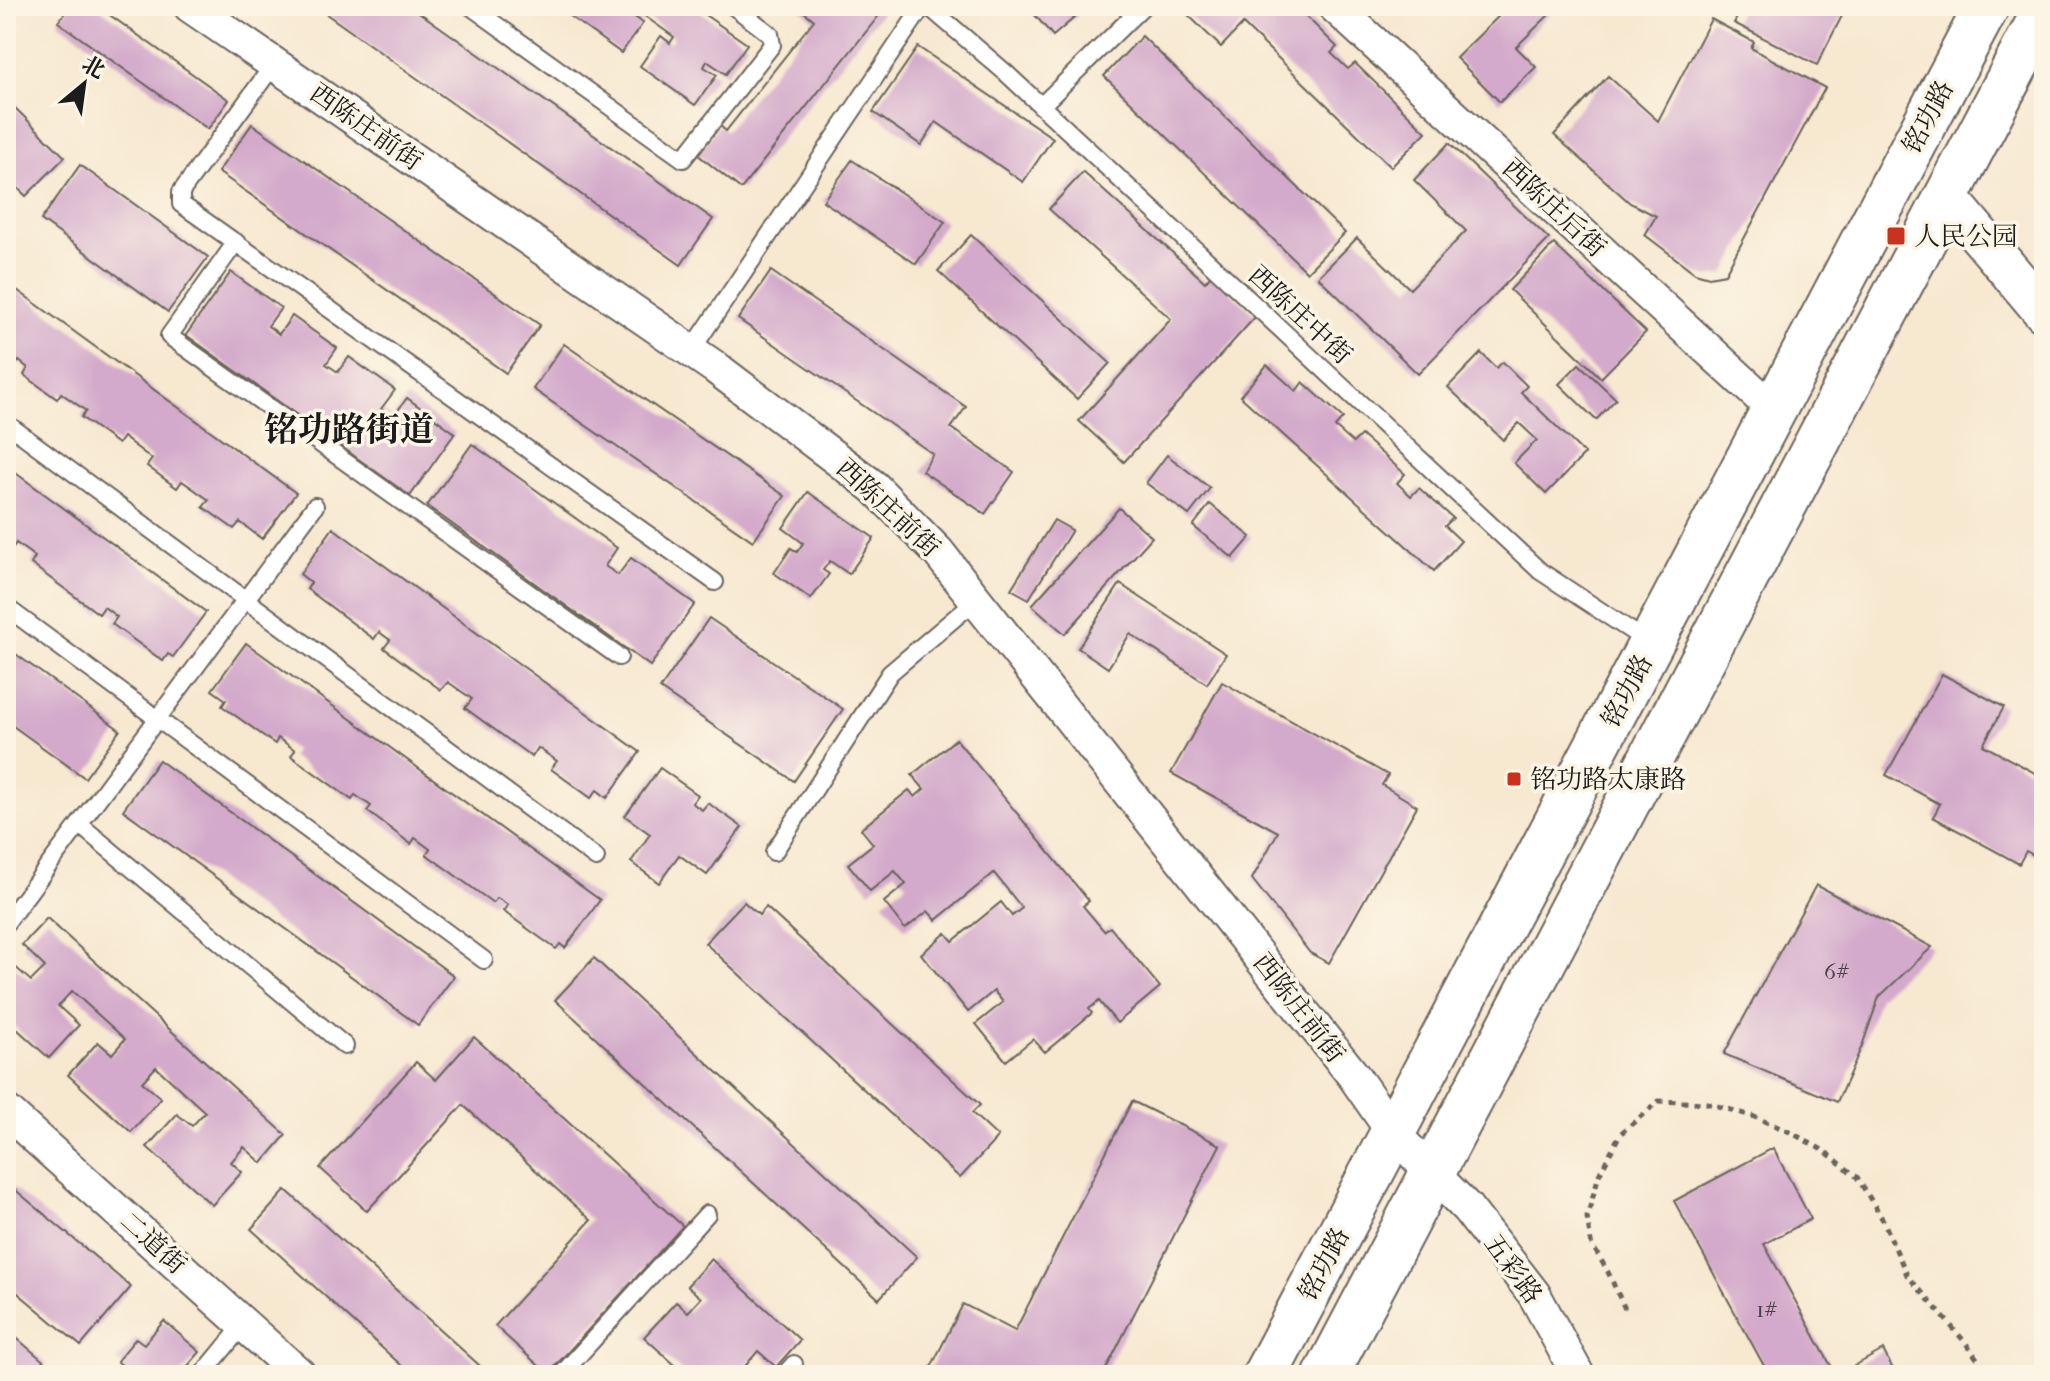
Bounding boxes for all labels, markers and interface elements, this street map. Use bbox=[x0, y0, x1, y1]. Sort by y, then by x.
north arrow bbox=[44, 44, 124, 124]
text: 北 bbox=[77, 51, 109, 84]
street label: 铭功路 bbox=[1896, 75, 1960, 159]
street label: 西陈庄前街 bbox=[304, 77, 428, 177]
street label: 西陈庄后街 bbox=[1496, 152, 1612, 264]
place label: 人民公园 bbox=[1914, 221, 2018, 252]
marker: 人民公园 bbox=[1885, 225, 1907, 247]
street label: 西陈庄中街 bbox=[1242, 259, 1358, 371]
district label: 铭功路街道 bbox=[264, 410, 434, 450]
street label: 西陈庄前街 bbox=[830, 452, 946, 564]
street label: 铭功路 bbox=[1595, 649, 1659, 733]
place label: 铭功路太康路 bbox=[1530, 764, 1686, 795]
marker: 铭功路太康路 bbox=[1505, 770, 1523, 788]
street label: 西陈庄前街 bbox=[1247, 947, 1351, 1069]
house number: 6# bbox=[1824, 959, 1850, 985]
street label: 二道街 bbox=[114, 1205, 192, 1281]
street label: 铭功路 bbox=[1292, 1222, 1356, 1306]
street label: 五彩路 bbox=[1478, 1228, 1548, 1310]
house number: 1# bbox=[1756, 1297, 1778, 1323]

